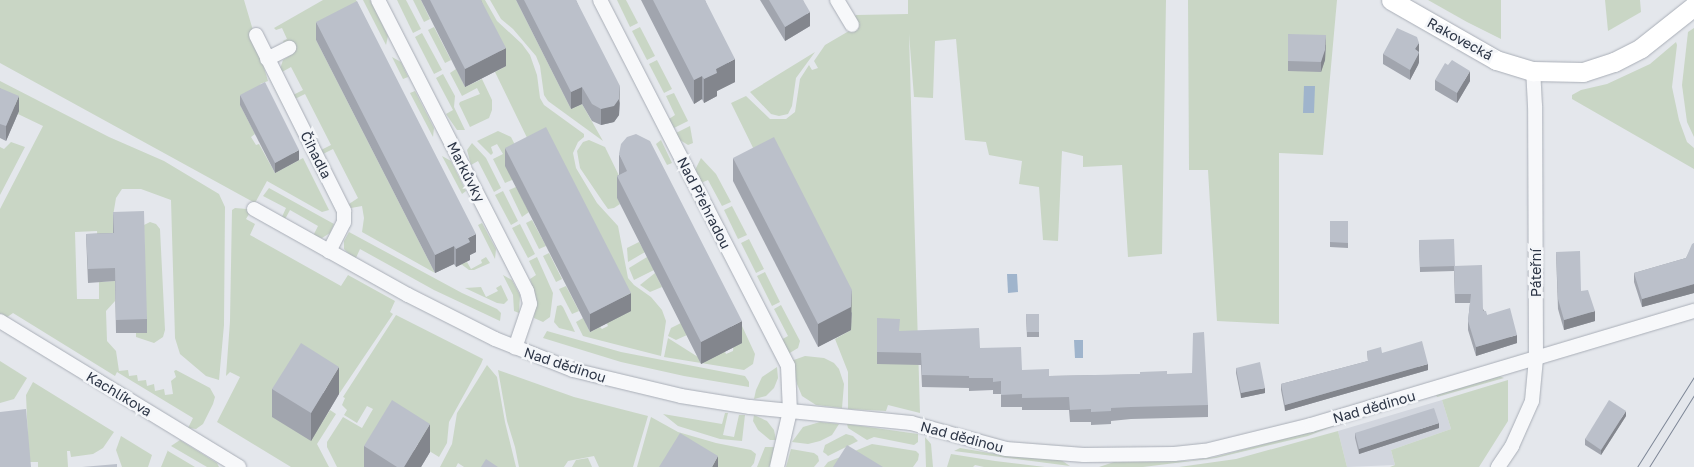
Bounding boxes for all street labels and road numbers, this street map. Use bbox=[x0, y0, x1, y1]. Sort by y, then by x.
street label: Rakovecká bbox=[1424, 14, 1496, 64]
street label: Čihadla bbox=[297, 129, 335, 181]
street label: Markůvky bbox=[444, 139, 488, 205]
street label: Nad Přehradou bbox=[674, 154, 734, 252]
street label: Páteřní bbox=[1528, 249, 1544, 297]
street label: Nad dědinou bbox=[522, 344, 608, 386]
street label: Kachlíkova bbox=[83, 368, 155, 420]
street label: Nad dědinou bbox=[1331, 387, 1417, 427]
street label: Nad dědinou bbox=[919, 418, 1005, 456]

